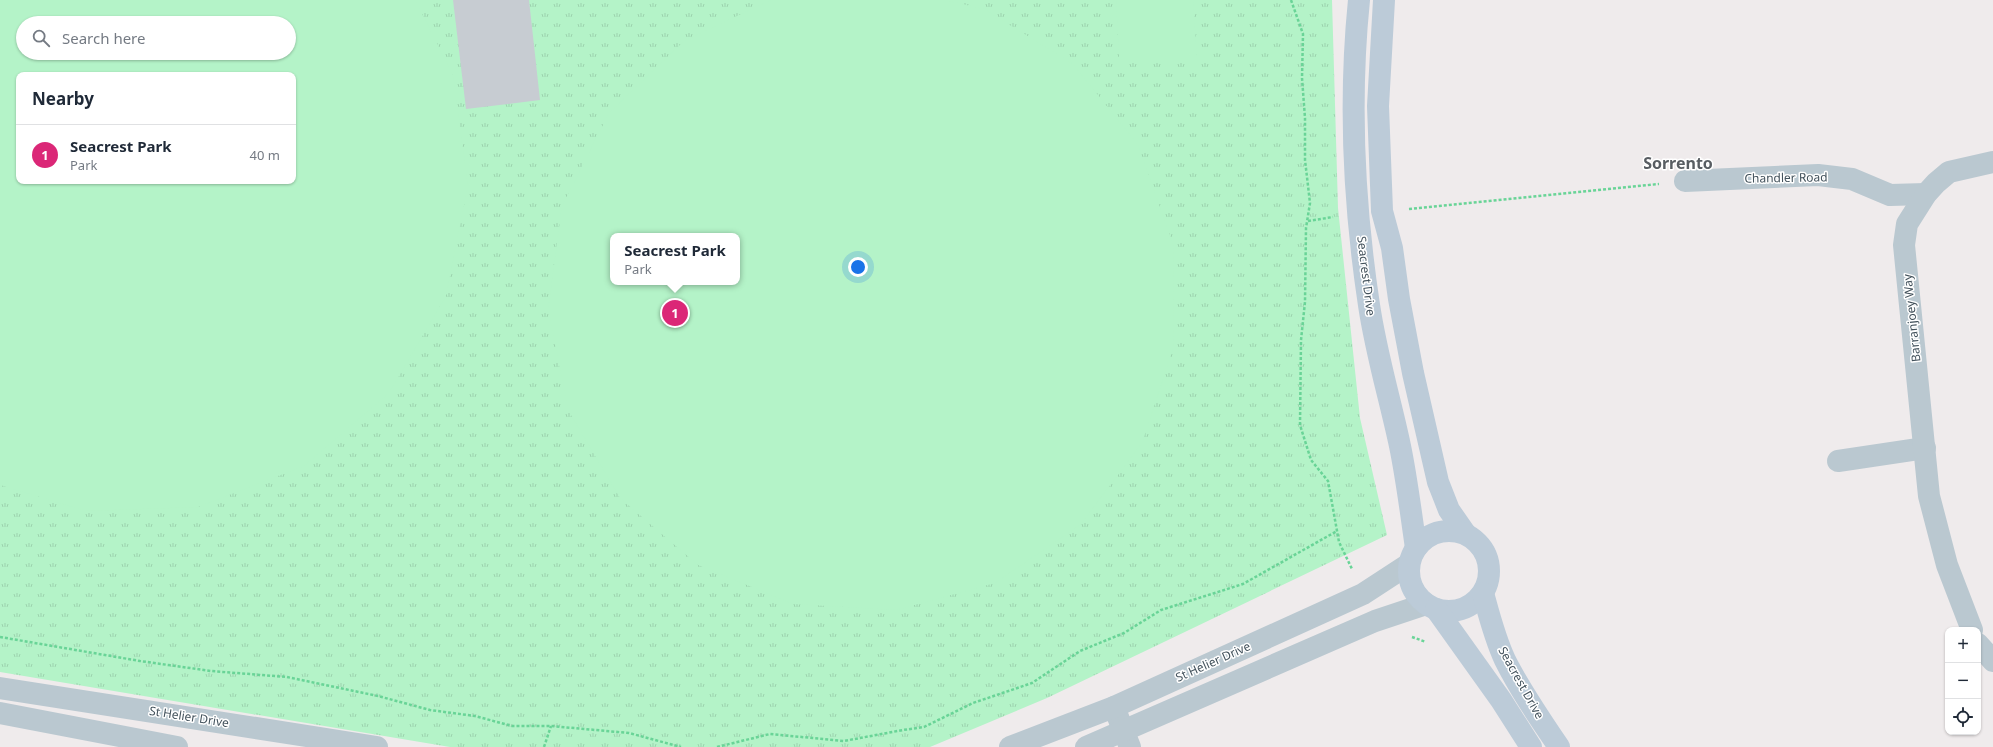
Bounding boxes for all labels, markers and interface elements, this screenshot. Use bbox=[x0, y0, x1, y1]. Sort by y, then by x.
search box bbox=[16, 16, 296, 60]
icon: search bbox=[30, 27, 52, 49]
text: Search here bbox=[62, 28, 145, 48]
text: Nearby bbox=[32, 87, 94, 110]
text: Seacrest Park bbox=[70, 136, 172, 156]
text: 1 bbox=[41, 146, 49, 164]
text: 40 m bbox=[250, 146, 280, 164]
district label: Sorrento bbox=[1643, 152, 1713, 174]
text: Park bbox=[70, 156, 97, 174]
street label: Chandler Road bbox=[1744, 168, 1828, 187]
popup bbox=[610, 233, 740, 285]
street label: Seacrest Drive bbox=[1353, 235, 1380, 317]
text: Seacrest Park bbox=[624, 240, 726, 260]
your location bbox=[848, 257, 868, 277]
text: Park bbox=[624, 260, 652, 278]
street label: Barranjoey Way bbox=[1898, 272, 1925, 363]
pin: 1 bbox=[662, 298, 688, 328]
map controls bbox=[1945, 627, 1981, 735]
button: + bbox=[1945, 627, 1981, 663]
street label: St Helier Drive bbox=[1173, 637, 1253, 686]
street label: Seacrest Drive bbox=[1495, 644, 1548, 722]
button: − bbox=[1945, 663, 1981, 699]
button: locate bbox=[1945, 699, 1981, 735]
street label: St Helier Drive bbox=[148, 702, 230, 731]

